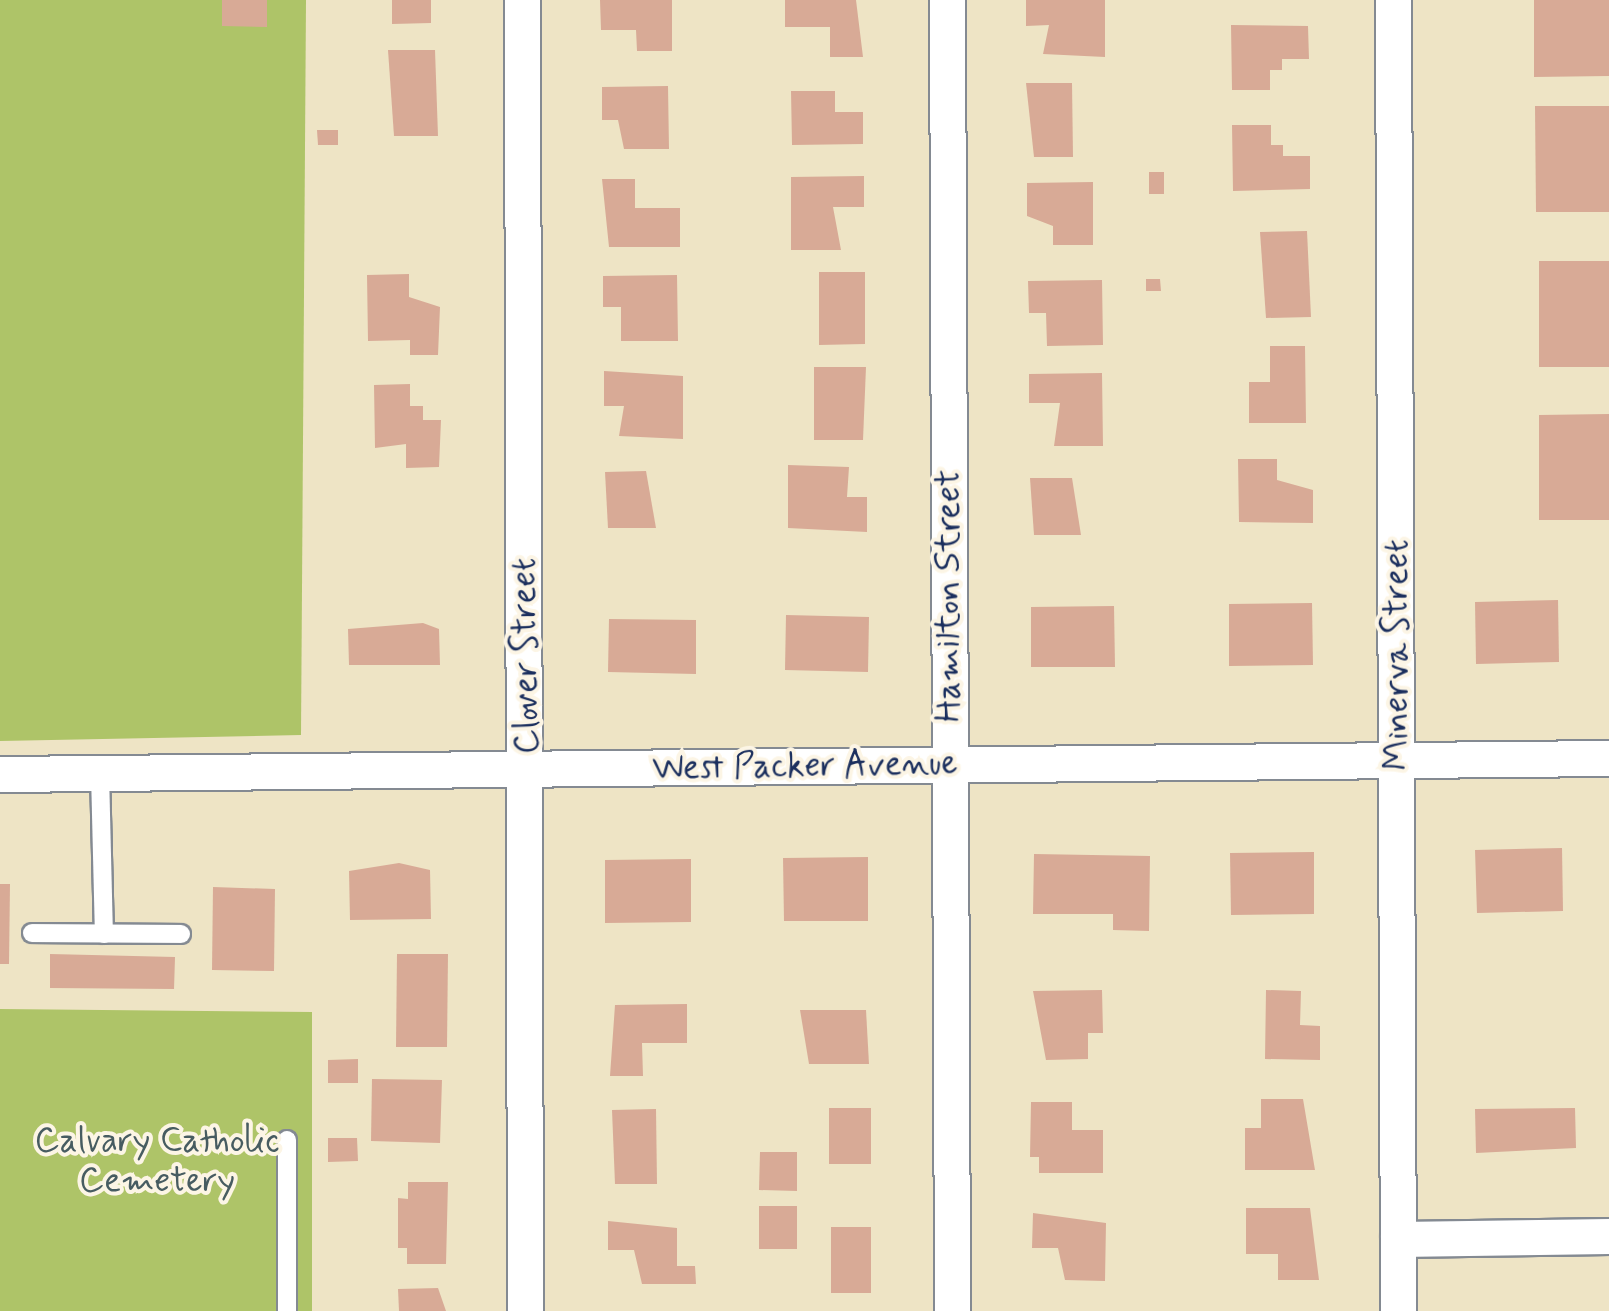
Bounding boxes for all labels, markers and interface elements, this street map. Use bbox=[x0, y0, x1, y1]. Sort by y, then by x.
street label: Hamilton Street bbox=[928, 470, 970, 722]
street label: Minerva Street bbox=[1376, 536, 1418, 774]
street label: Clover Street bbox=[503, 554, 549, 758]
street label: West Packer Avenue bbox=[654, 742, 956, 790]
park label: Calvary Catholic Cemetery bbox=[33, 1120, 281, 1202]

